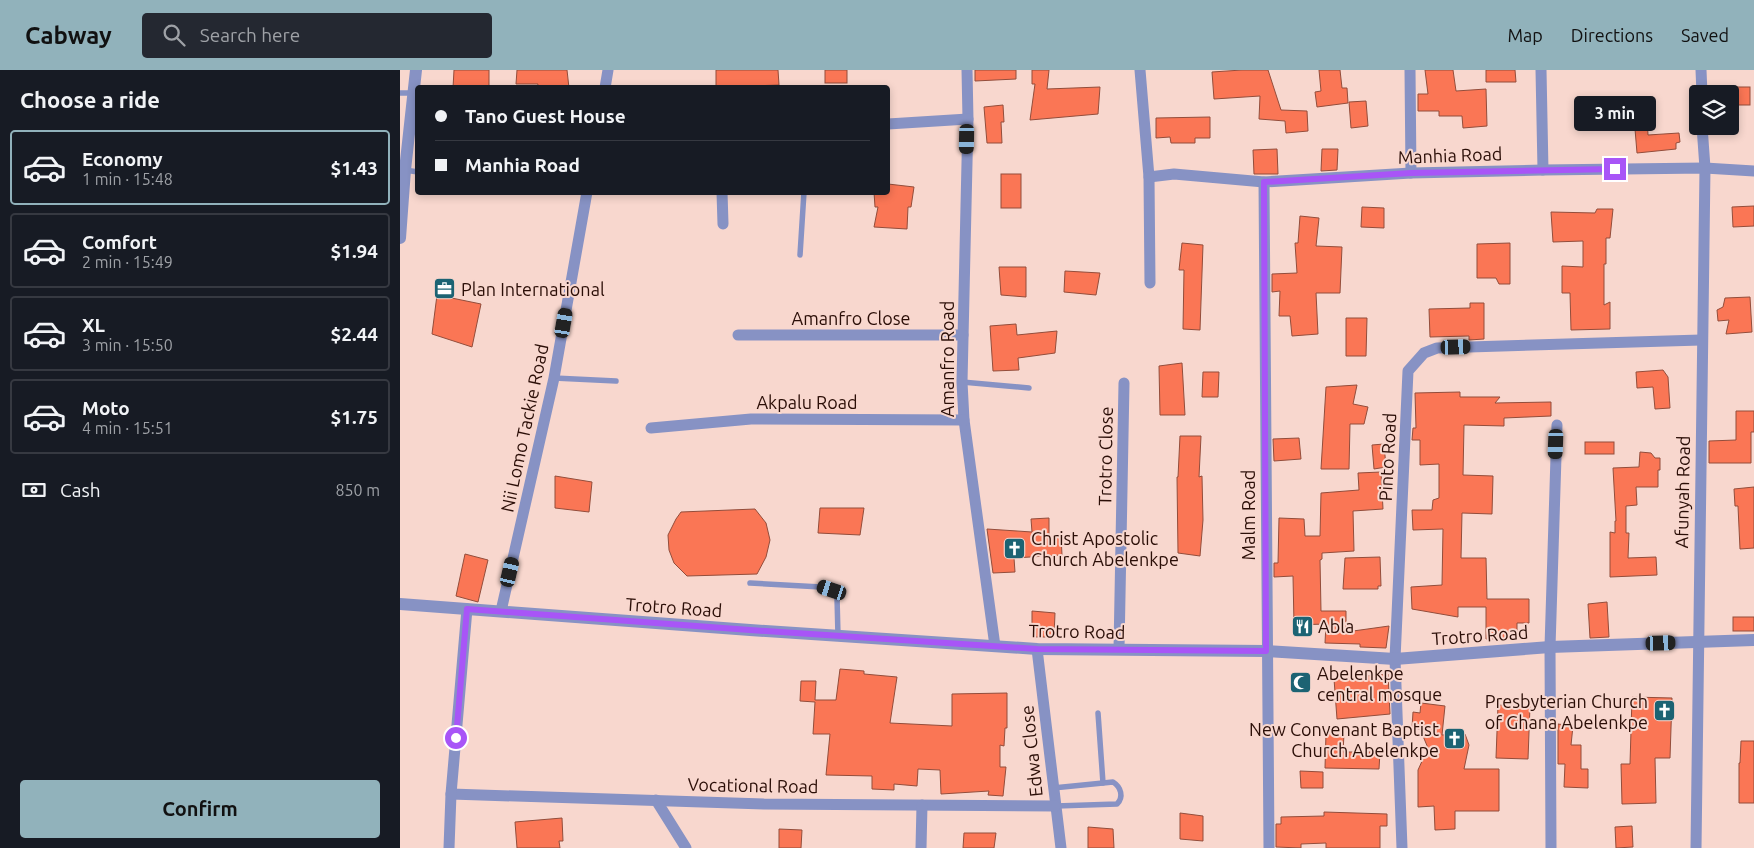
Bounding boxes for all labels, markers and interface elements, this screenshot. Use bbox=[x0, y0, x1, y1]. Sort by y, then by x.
search box bbox=[142, 13, 492, 58]
icon: search bbox=[160, 21, 188, 49]
text: Cabway bbox=[25, 22, 112, 49]
text: Search here bbox=[200, 24, 300, 46]
text: Map bbox=[1507, 25, 1543, 45]
text: Directions bbox=[1571, 25, 1653, 45]
text: Saved bbox=[1681, 25, 1729, 45]
map controls bbox=[1689, 85, 1739, 135]
button: layers bbox=[1689, 85, 1739, 135]
text: Choose a ride bbox=[20, 87, 160, 112]
callout: 3 min bbox=[1574, 97, 1656, 132]
text: 3 min bbox=[1595, 104, 1635, 122]
text: Tano Guest House bbox=[465, 105, 626, 127]
car bbox=[959, 124, 974, 154]
street label: Manhia Road bbox=[1397, 143, 1503, 167]
icon: car bbox=[22, 145, 67, 190]
text: Economy bbox=[82, 148, 163, 170]
text: Manhia Road bbox=[465, 154, 580, 176]
text: $1.43 bbox=[330, 157, 378, 179]
route end bbox=[1604, 158, 1626, 180]
text: 1 min · 15:48 bbox=[82, 170, 173, 188]
icon: car bbox=[22, 228, 67, 273]
text: Comfort bbox=[82, 231, 157, 253]
text: $1.94 bbox=[330, 240, 378, 262]
text: 2 min · 15:49 bbox=[82, 253, 173, 271]
office icon: Plan International bbox=[433, 277, 457, 301]
place label: Plan International bbox=[461, 279, 605, 299]
street label: Amanfro Road bbox=[937, 301, 957, 417]
car bbox=[554, 307, 573, 339]
street label: Amanfro Close bbox=[791, 308, 911, 328]
icon: car bbox=[22, 311, 67, 356]
text: XL bbox=[82, 314, 105, 336]
text: $2.44 bbox=[330, 323, 378, 345]
text: 3 min · 15:50 bbox=[82, 336, 173, 354]
car bbox=[1440, 339, 1471, 355]
street label: Nii Lomo Tackie Road bbox=[496, 342, 552, 514]
street label: Akpalu Road bbox=[756, 392, 858, 412]
icon: car bbox=[22, 394, 67, 439]
text: Moto bbox=[82, 397, 130, 419]
text: $1.75 bbox=[330, 406, 378, 428]
street label: Trotro Close bbox=[1094, 406, 1116, 506]
street label: Pinto Road bbox=[1375, 412, 1399, 502]
text: 4 min · 15:51 bbox=[82, 419, 173, 437]
car bbox=[1547, 429, 1564, 459]
street label: Afunyah Road bbox=[1671, 435, 1693, 549]
street label: Malm Road bbox=[1238, 470, 1258, 560]
icon: cash bbox=[20, 476, 48, 504]
text: Cash bbox=[60, 479, 101, 501]
text: 850 m bbox=[335, 481, 380, 499]
place label: Christ Apostolic Church Abelenkpe bbox=[1031, 528, 1179, 569]
church icon: Christ Apostolic Church Abelenkpe bbox=[1003, 536, 1027, 560]
car bbox=[499, 556, 520, 588]
car bbox=[815, 578, 848, 602]
street label: Trotro Road bbox=[625, 594, 723, 620]
restaurant icon: Abla bbox=[1290, 614, 1314, 638]
place label: Abla bbox=[1318, 616, 1354, 636]
street label: Trotro Road bbox=[1028, 620, 1126, 642]
street label: Trotro Road bbox=[1431, 622, 1529, 648]
car bbox=[1645, 635, 1676, 651]
place label: Abelenkpe central mosque bbox=[1317, 663, 1442, 704]
mosque icon: Abelenkpe central mosque bbox=[1289, 671, 1313, 695]
place label: Presbyterian Church of Ghana Abelenkpe bbox=[1485, 691, 1648, 732]
church icon: Presbyterian Church of Ghana Abelenkpe bbox=[1652, 699, 1676, 723]
street label: Edwa Close bbox=[1016, 704, 1046, 798]
place label: New Convenant Baptist Church Abelenkpe bbox=[1249, 719, 1439, 760]
route start bbox=[445, 727, 467, 749]
church icon: New Convenant Baptist Church Abelenkpe bbox=[1443, 727, 1467, 751]
street label: Vocational Road bbox=[687, 774, 819, 796]
button: Confirm bbox=[20, 780, 380, 838]

